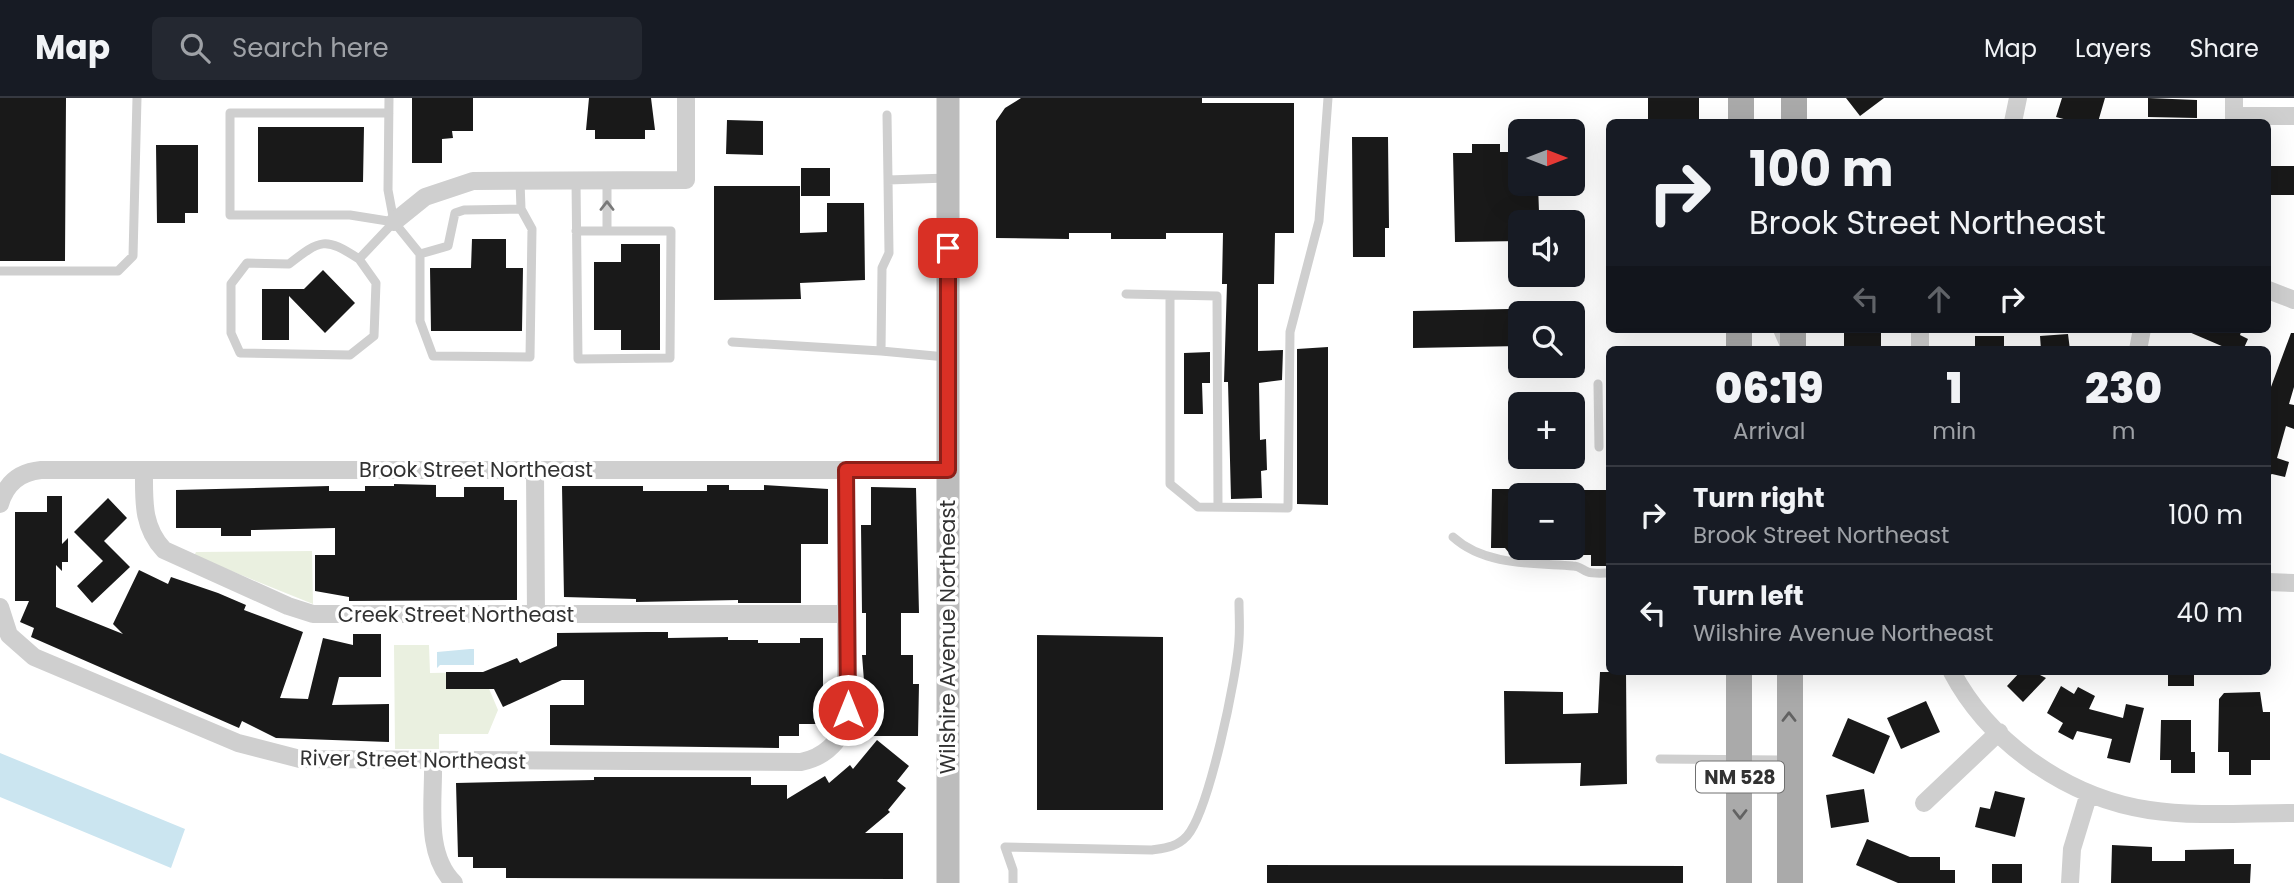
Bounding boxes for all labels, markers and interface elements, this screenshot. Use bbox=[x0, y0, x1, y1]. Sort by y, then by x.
search box bbox=[152, 17, 642, 80]
text: Map bbox=[35, 24, 110, 71]
icon: search bbox=[176, 29, 214, 67]
text: Search here bbox=[232, 30, 389, 66]
text: Map bbox=[1984, 32, 2037, 65]
text: Layers bbox=[2075, 32, 2151, 65]
text: Share bbox=[2189, 32, 2259, 65]
north arrow bbox=[1508, 119, 1586, 196]
map controls bbox=[1508, 119, 1585, 560]
text: 100 m bbox=[1749, 135, 1894, 203]
icon: right bbox=[1634, 147, 1725, 238]
one-way arrow bbox=[599, 200, 615, 210]
text: Brook Street Northeast bbox=[1749, 200, 2106, 245]
button: sound bbox=[1508, 210, 1585, 287]
pin bbox=[918, 218, 978, 278]
icon: arrive bbox=[929, 229, 967, 267]
icon: left bbox=[1847, 280, 1885, 318]
icon: ahead bbox=[1920, 280, 1958, 318]
icon: right bbox=[1993, 280, 2031, 318]
button: search bbox=[1508, 301, 1585, 378]
text: 06:19 bbox=[1715, 359, 1823, 418]
text: 1 bbox=[1946, 359, 1962, 418]
text: 230 bbox=[2085, 359, 2162, 418]
button: + bbox=[1508, 392, 1585, 469]
text: Arrival bbox=[1733, 415, 1805, 447]
text: min bbox=[1932, 415, 1976, 447]
text: m bbox=[2112, 415, 2135, 447]
street label: Brook Street Northeast bbox=[359, 455, 593, 484]
text: Turn right bbox=[1693, 480, 1825, 516]
button: − bbox=[1508, 483, 1585, 560]
icon: right bbox=[1634, 496, 1672, 534]
text: 100 m bbox=[2168, 497, 2243, 533]
street label: Wilshire Avenue Northeast bbox=[933, 500, 962, 774]
text: Brook Street Northeast bbox=[1693, 519, 1949, 551]
text: Turn left bbox=[1693, 578, 1804, 614]
icon: left bbox=[1634, 594, 1672, 632]
text: 40 m bbox=[2177, 595, 2243, 631]
street label: Creek Street Northeast bbox=[338, 600, 574, 629]
text: Wilshire Avenue Northeast bbox=[1693, 617, 1993, 649]
position arrow bbox=[811, 673, 885, 747]
one-way arrow bbox=[1782, 711, 1797, 722]
street label: River Street Northeast bbox=[300, 743, 526, 776]
road number: NM 528 bbox=[1696, 762, 1784, 792]
one-way arrow bbox=[1732, 809, 1748, 819]

